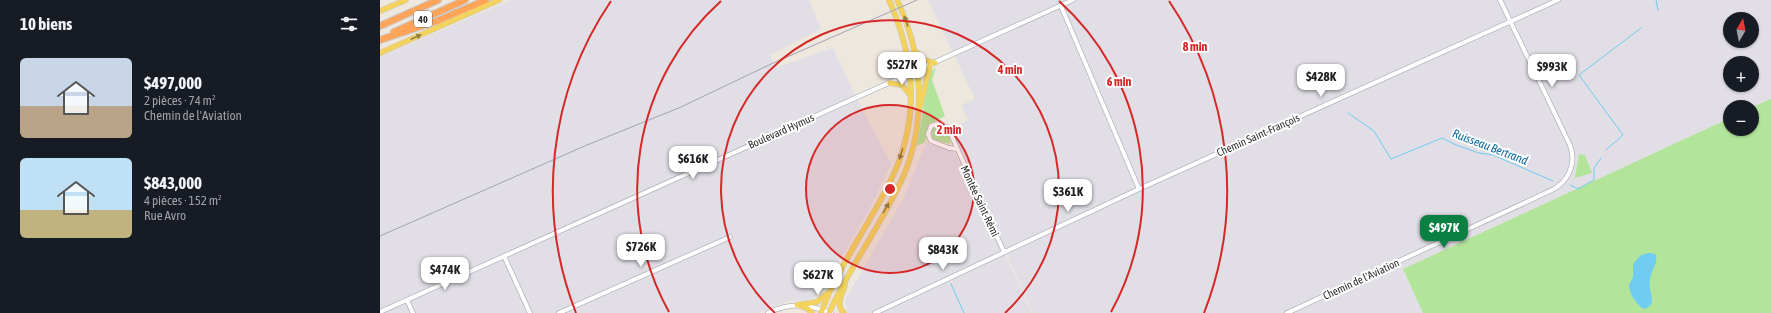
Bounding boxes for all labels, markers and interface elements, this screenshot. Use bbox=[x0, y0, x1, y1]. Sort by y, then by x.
road number: 40 bbox=[414, 11, 432, 27]
north arrow bbox=[1723, 12, 1759, 48]
map controls bbox=[1723, 12, 1759, 136]
icon: filters bbox=[338, 13, 360, 35]
text: 10 biens bbox=[20, 14, 72, 34]
one-way arrow bbox=[902, 15, 908, 27]
one-way arrow bbox=[410, 34, 421, 40]
text: 8 min bbox=[1183, 40, 1207, 54]
pin: $527K bbox=[874, 52, 930, 86]
pin: $993K bbox=[1524, 54, 1580, 88]
button: + bbox=[1723, 56, 1759, 92]
text: $527K bbox=[887, 57, 917, 72]
text: $993K bbox=[1537, 59, 1567, 74]
text: 4 min bbox=[997, 63, 1022, 77]
pin: $428K bbox=[1293, 64, 1349, 98]
text: $428K bbox=[1306, 69, 1336, 84]
text: $497,000 bbox=[144, 73, 202, 93]
icon: home bbox=[52, 74, 100, 122]
text: 6 min bbox=[1107, 75, 1131, 89]
text: 2 pièces · 74 m² bbox=[144, 93, 216, 108]
button: − bbox=[1723, 100, 1759, 136]
text: Chemin de l'Aviation bbox=[144, 108, 242, 123]
street label: Boulevard Hymus bbox=[746, 111, 816, 151]
street label: Chemin Saint-François bbox=[1215, 111, 1301, 159]
text: 2 min bbox=[937, 123, 961, 137]
water label: Ruisseau Bertrand bbox=[1450, 126, 1530, 168]
pin: $616K bbox=[665, 146, 721, 180]
one-way arrow bbox=[898, 148, 904, 160]
text: $616K bbox=[678, 151, 708, 166]
street label: Montée Saint-Rémi bbox=[958, 164, 1002, 238]
text: $843,000 bbox=[144, 173, 202, 193]
icon: home bbox=[52, 174, 100, 222]
pin: $361K bbox=[1040, 179, 1096, 213]
centre of rings bbox=[883, 182, 897, 196]
text: $361K bbox=[1053, 184, 1083, 199]
text: 4 pièces · 152 m² bbox=[144, 193, 222, 208]
one-way arrow bbox=[882, 203, 889, 214]
text: Rue Avro bbox=[144, 208, 186, 223]
pin: $497K bbox=[1416, 215, 1472, 249]
text: $497K bbox=[1429, 220, 1459, 235]
pin: $726K bbox=[613, 234, 669, 268]
pin: $843K bbox=[915, 237, 971, 271]
text: $726K bbox=[626, 239, 656, 254]
text: $843K bbox=[928, 242, 958, 257]
street label: Chemin de l'Aviation bbox=[1321, 256, 1401, 302]
pin: $474K bbox=[417, 257, 473, 291]
text: $474K bbox=[430, 262, 460, 277]
pin: $627K bbox=[790, 262, 846, 296]
text: $627K bbox=[803, 267, 833, 282]

